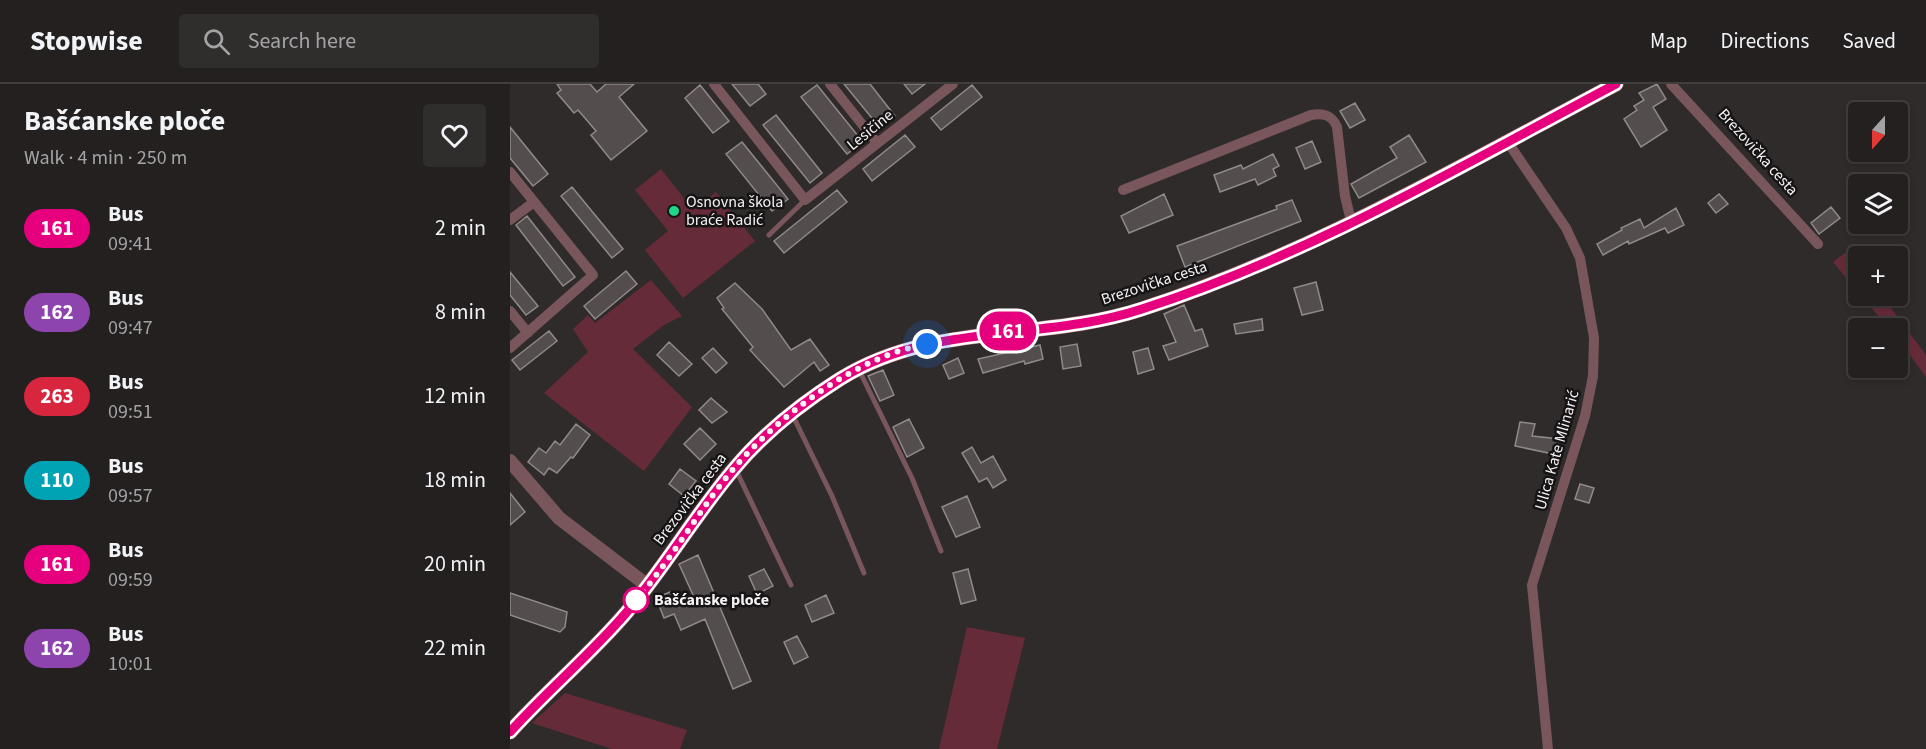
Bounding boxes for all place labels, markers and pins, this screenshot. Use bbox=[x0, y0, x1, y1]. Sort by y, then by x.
place label: Osnovna škola braće Radić bbox=[686, 191, 783, 231]
marker: Osnovna škola braće Radić bbox=[667, 204, 681, 218]
marker: Bašćanske ploče bbox=[623, 587, 649, 613]
place label: Bašćanske ploče bbox=[654, 589, 769, 611]

